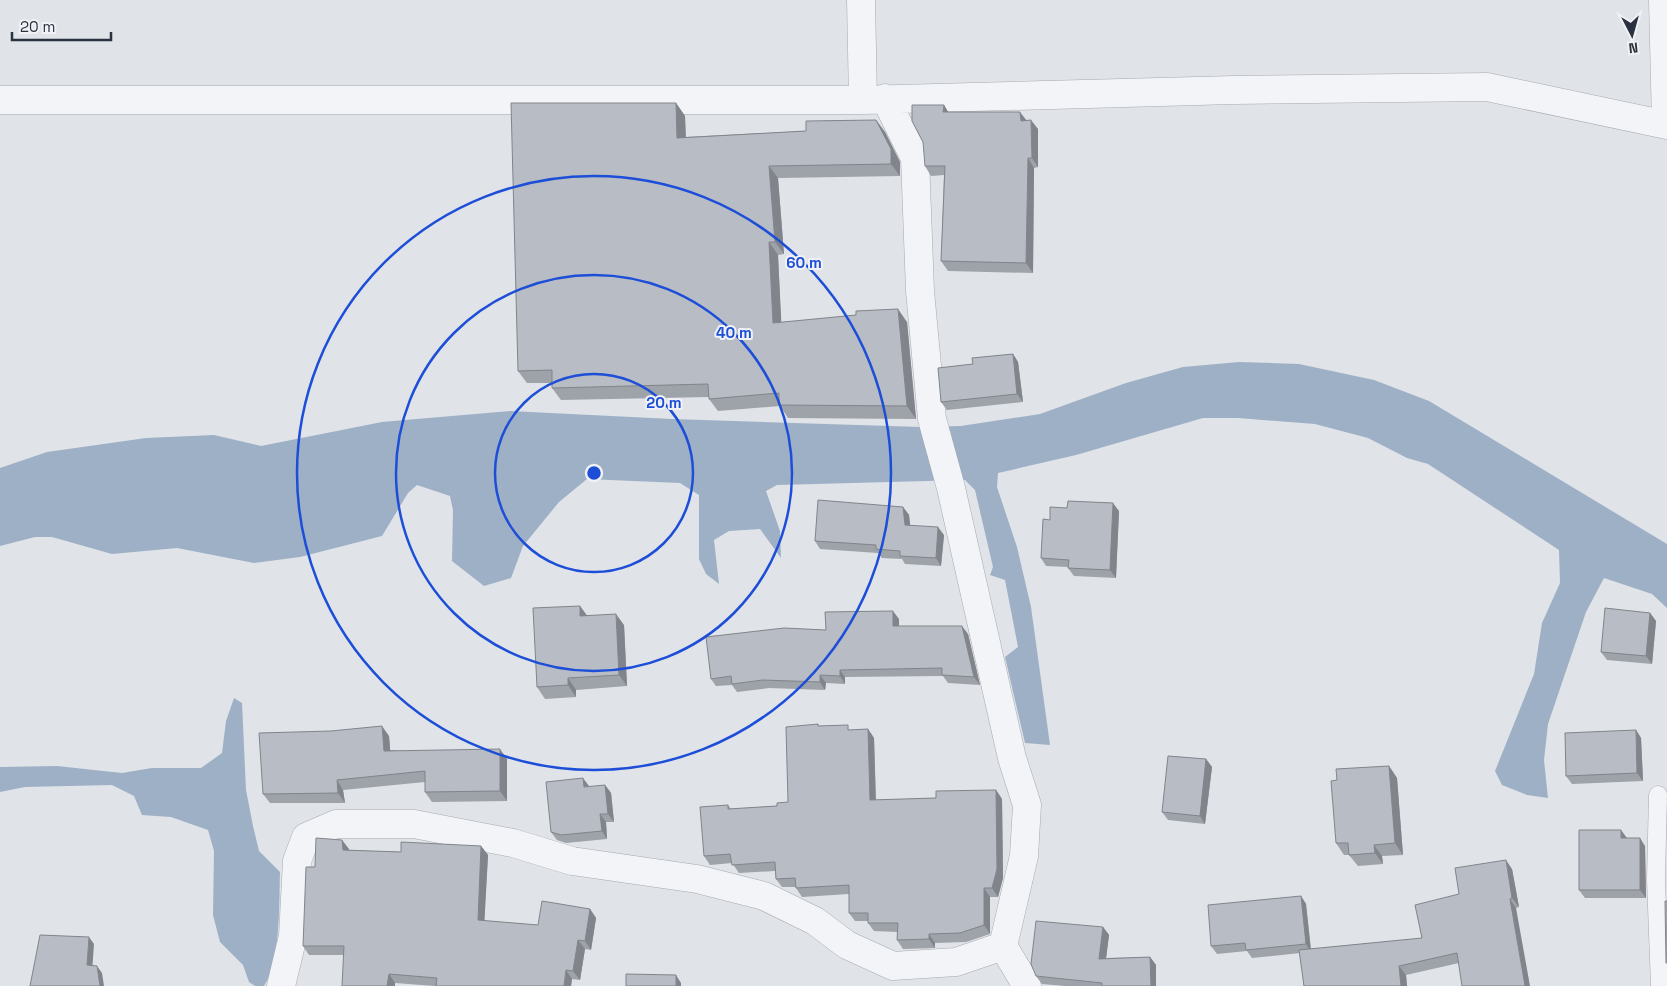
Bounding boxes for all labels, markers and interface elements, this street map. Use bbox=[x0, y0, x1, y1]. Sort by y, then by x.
scale bar bbox=[12, 10, 111, 42]
north arrow bbox=[1607, 10, 1657, 60]
text: 20 m bbox=[20, 17, 55, 36]
text: N bbox=[1628, 38, 1639, 57]
text: 60 m bbox=[786, 253, 822, 272]
text: 40 m bbox=[716, 323, 752, 342]
text: 20 m bbox=[646, 393, 682, 412]
centre of rings bbox=[585, 464, 603, 482]

